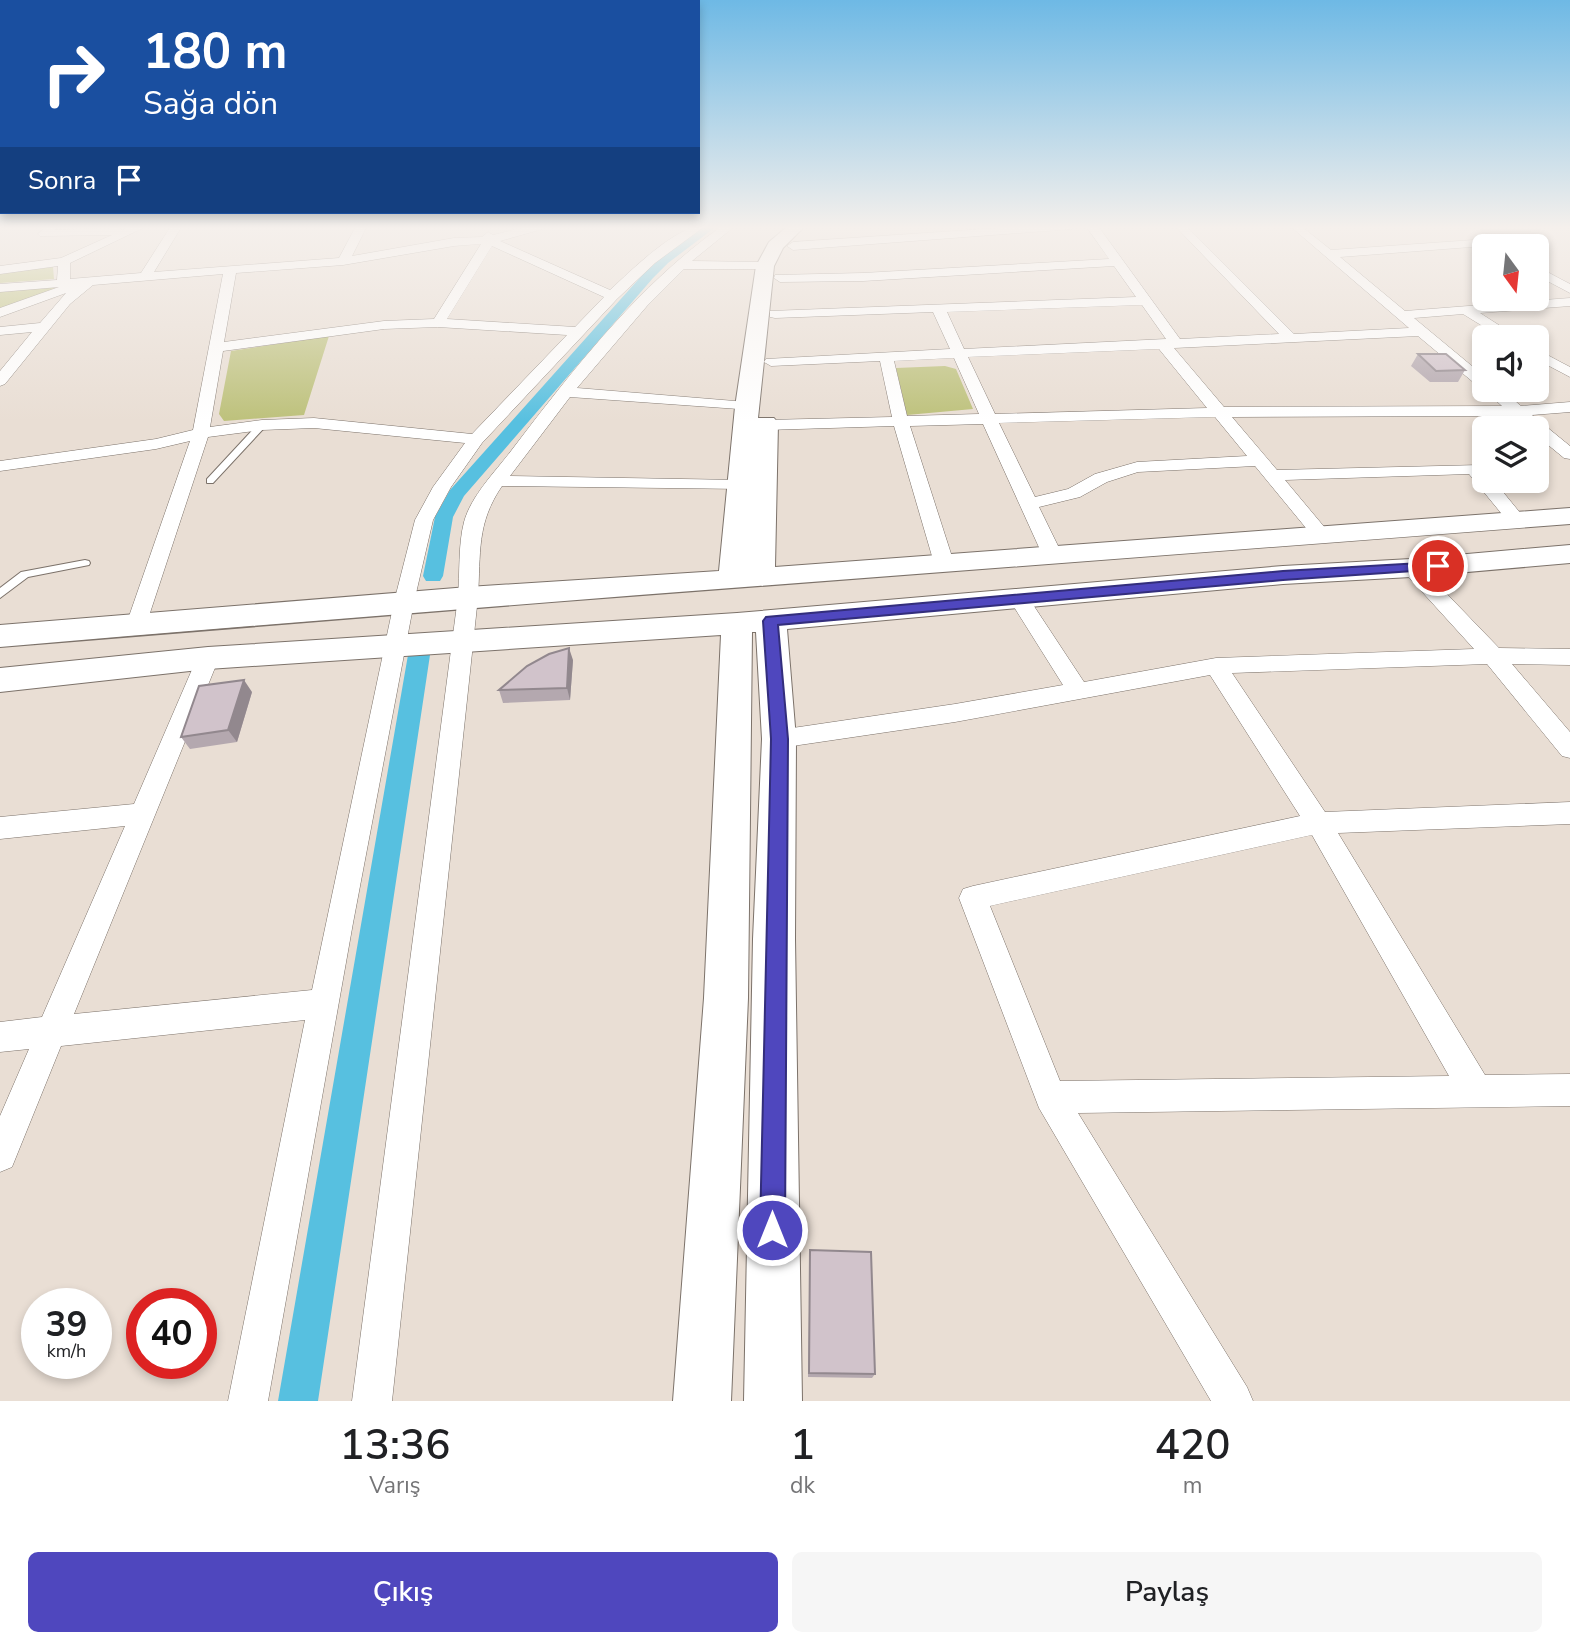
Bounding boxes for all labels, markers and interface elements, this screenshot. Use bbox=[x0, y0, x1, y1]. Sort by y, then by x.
text: 180 m bbox=[143, 18, 287, 85]
icon: right bbox=[28, 28, 119, 119]
text: Sağa dön bbox=[143, 82, 278, 125]
icon: arrive bbox=[110, 161, 148, 199]
text: Sonra bbox=[28, 163, 96, 198]
north arrow bbox=[1472, 234, 1549, 312]
map controls bbox=[1472, 234, 1549, 493]
button: sound bbox=[1472, 325, 1549, 402]
button: layers bbox=[1472, 416, 1549, 493]
pin bbox=[1408, 536, 1468, 596]
icon: arrive bbox=[1419, 547, 1457, 585]
position arrow bbox=[735, 1193, 809, 1267]
speed limit sign: 40 bbox=[126, 1288, 217, 1379]
text: 39 bbox=[45, 1301, 88, 1348]
text: km/h bbox=[47, 1339, 86, 1363]
text: 13:36 bbox=[340, 1417, 450, 1474]
text: 1 bbox=[790, 1417, 815, 1474]
text: 420 bbox=[1155, 1417, 1230, 1474]
text: Varış bbox=[369, 1470, 421, 1501]
text: dk bbox=[790, 1470, 815, 1501]
text: m bbox=[1183, 1470, 1202, 1501]
button: Çıkış bbox=[28, 1552, 778, 1632]
button: Paylaş bbox=[792, 1552, 1542, 1632]

